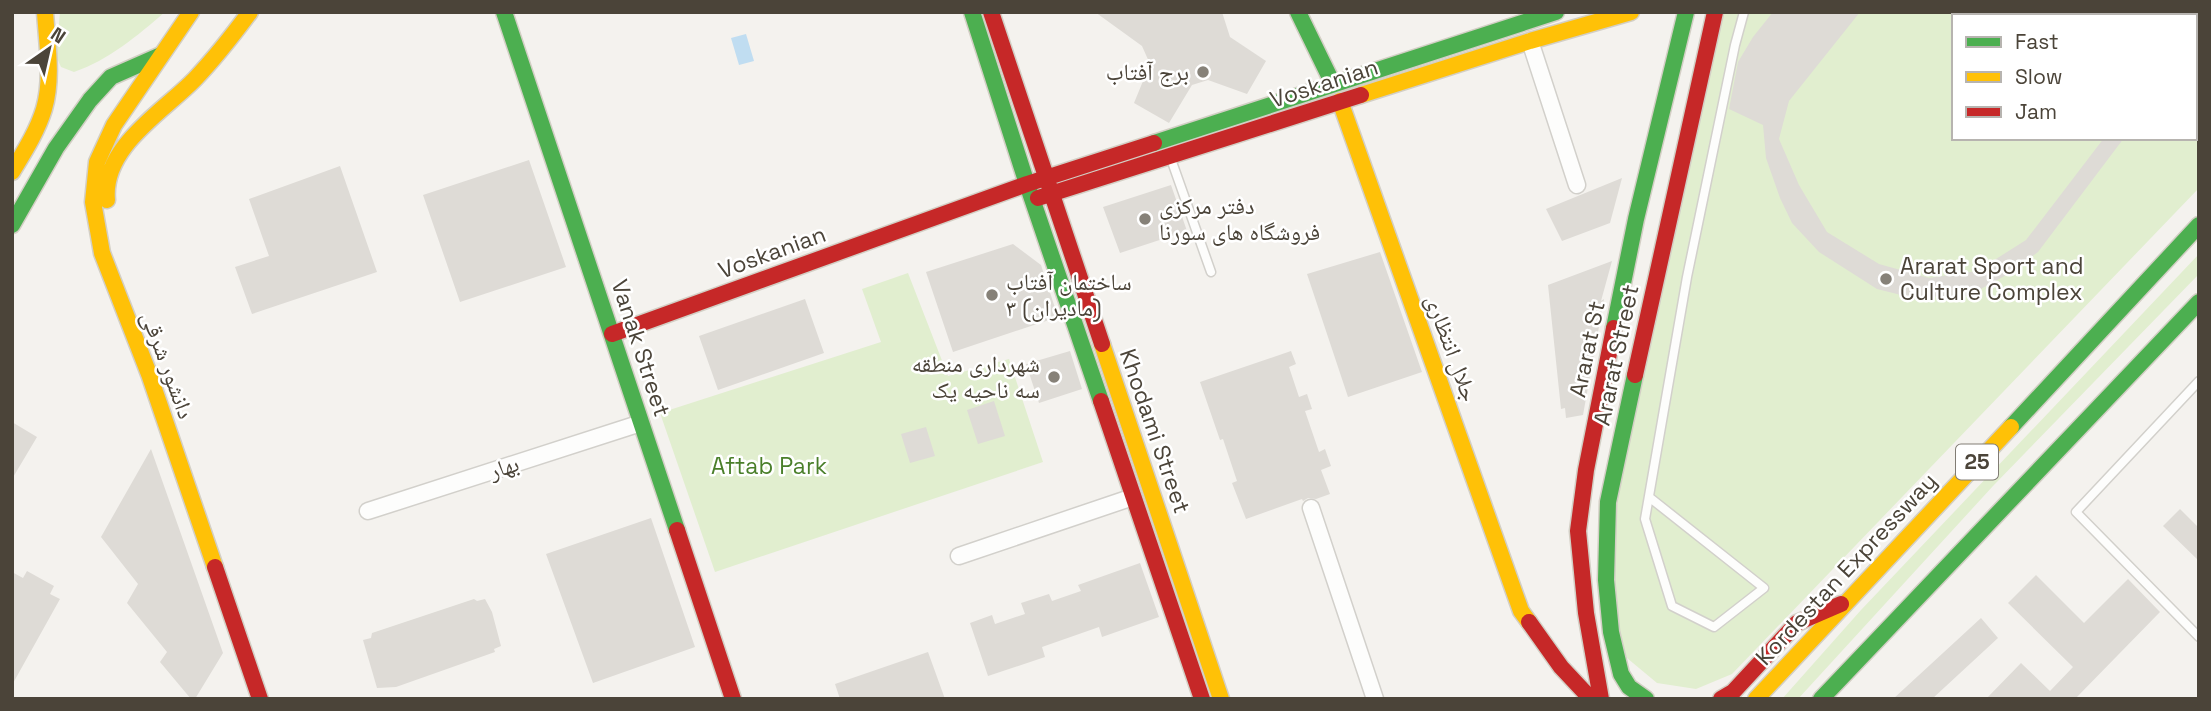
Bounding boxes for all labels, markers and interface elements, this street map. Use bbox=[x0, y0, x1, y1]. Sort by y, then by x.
north arrow bbox=[14, 14, 84, 84]
legend bbox=[1952, 14, 2197, 140]
text: N bbox=[46, 21, 70, 49]
text: Fast bbox=[2015, 28, 2059, 55]
street label: Voskanian bbox=[1266, 51, 1382, 115]
place label: برج آفتاب bbox=[1106, 57, 1189, 87]
text: Slow bbox=[2015, 63, 2063, 90]
marker: برج آفتاب bbox=[1195, 64, 1211, 80]
text: Jam bbox=[2015, 98, 2057, 125]
place label: دفتر مرکزی فروشگاه های سورنا bbox=[1159, 191, 1320, 247]
marker: دفتر مرکزی فروشگاه های سورنا bbox=[1137, 211, 1153, 227]
street label: Voskanian bbox=[714, 219, 830, 285]
place label: Ararat Sport and Culture Complex bbox=[1900, 251, 2084, 307]
place label: ساختمان آفتاب ۳ (مادیران) bbox=[1006, 267, 1132, 323]
marker: Ararat Sport and Culture Complex bbox=[1878, 271, 1894, 287]
street label: Vanak Street bbox=[605, 276, 677, 420]
street label: Ararat Street bbox=[1586, 282, 1646, 428]
marker: ساختمان آفتاب ۳ (مادیران) bbox=[984, 287, 1000, 303]
street label: جلال انتظاری bbox=[1419, 290, 1485, 406]
street label: Ararat St bbox=[1562, 298, 1612, 400]
street label: دانشور شرقی bbox=[135, 307, 201, 423]
street label: Khodami Street bbox=[1113, 345, 1197, 517]
place label: شهرداری منطقه سه ناحیه یک bbox=[912, 349, 1040, 405]
marker: شهرداری منطقه سه ناحیه یک bbox=[1046, 369, 1062, 385]
road number: 25 bbox=[1956, 444, 1998, 480]
street label: بهار bbox=[484, 448, 523, 486]
park label: Aftab Park bbox=[711, 451, 827, 481]
street label: Kordestan Expressway bbox=[1749, 466, 1943, 672]

